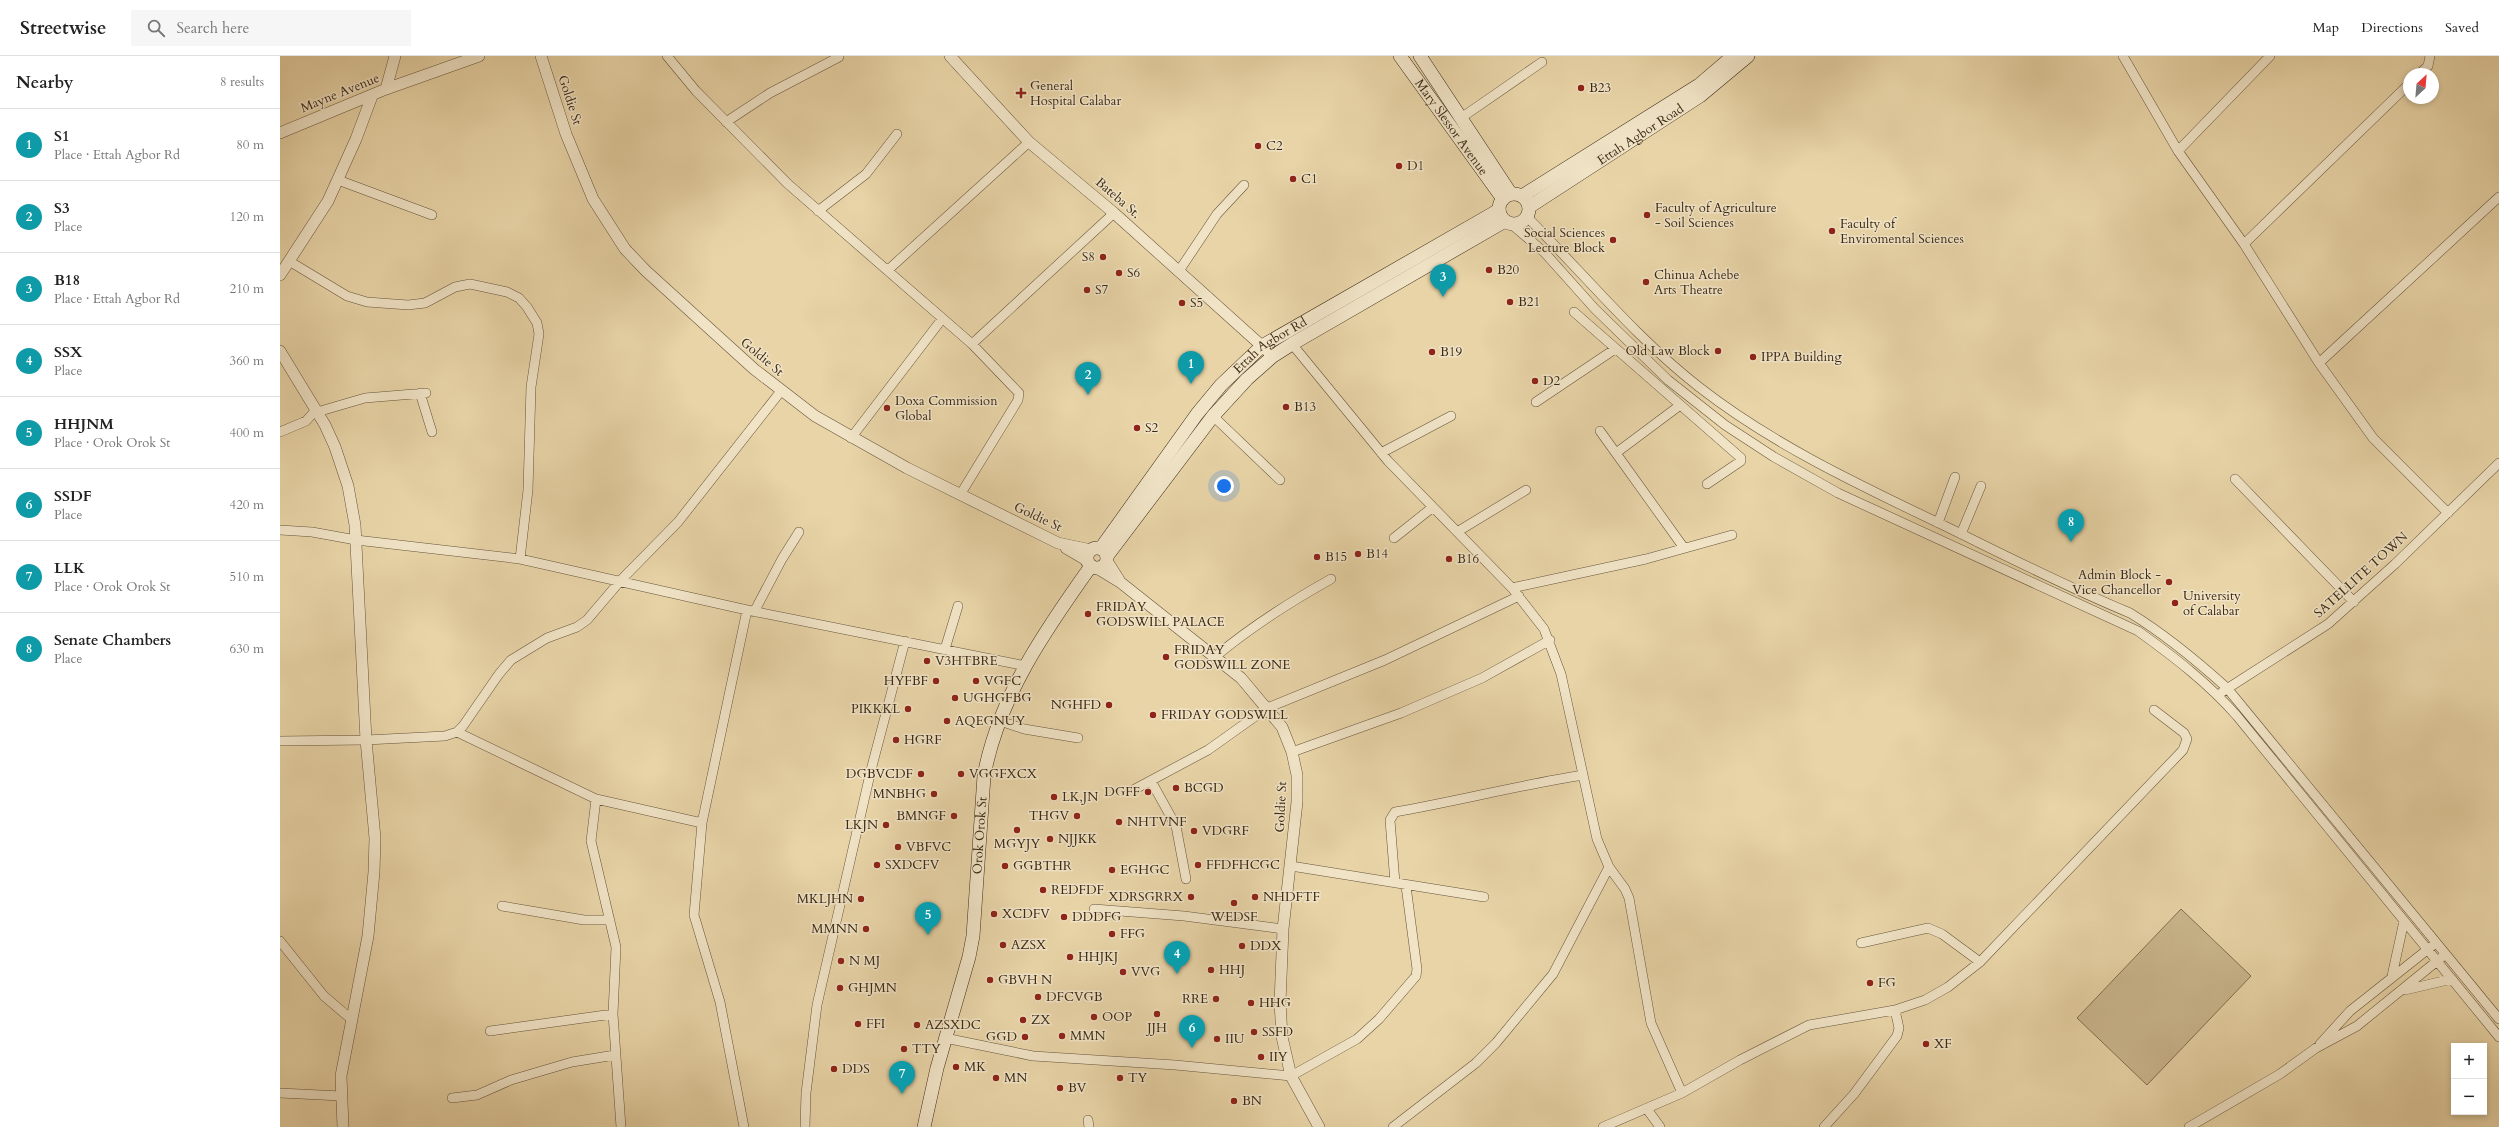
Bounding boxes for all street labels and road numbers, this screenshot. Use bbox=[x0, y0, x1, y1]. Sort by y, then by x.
street label: Mayne Avenue bbox=[298, 69, 382, 117]
street label: Goldie St bbox=[554, 73, 586, 127]
street label: Mary Slessor Avenue bbox=[1411, 76, 1492, 179]
street label: Ettah Agbor Road bbox=[1594, 100, 1687, 169]
street label: Bateba St. bbox=[1092, 173, 1144, 223]
street label: Ettah Agbor Rd bbox=[1229, 313, 1310, 378]
street label: Goldie St bbox=[737, 334, 787, 380]
street label: Goldie St bbox=[1011, 498, 1065, 536]
street label: SATELLITE TOWN bbox=[2310, 528, 2412, 622]
street label: Goldie St bbox=[1271, 781, 1291, 833]
street label: Orok Orok St bbox=[968, 796, 992, 875]

